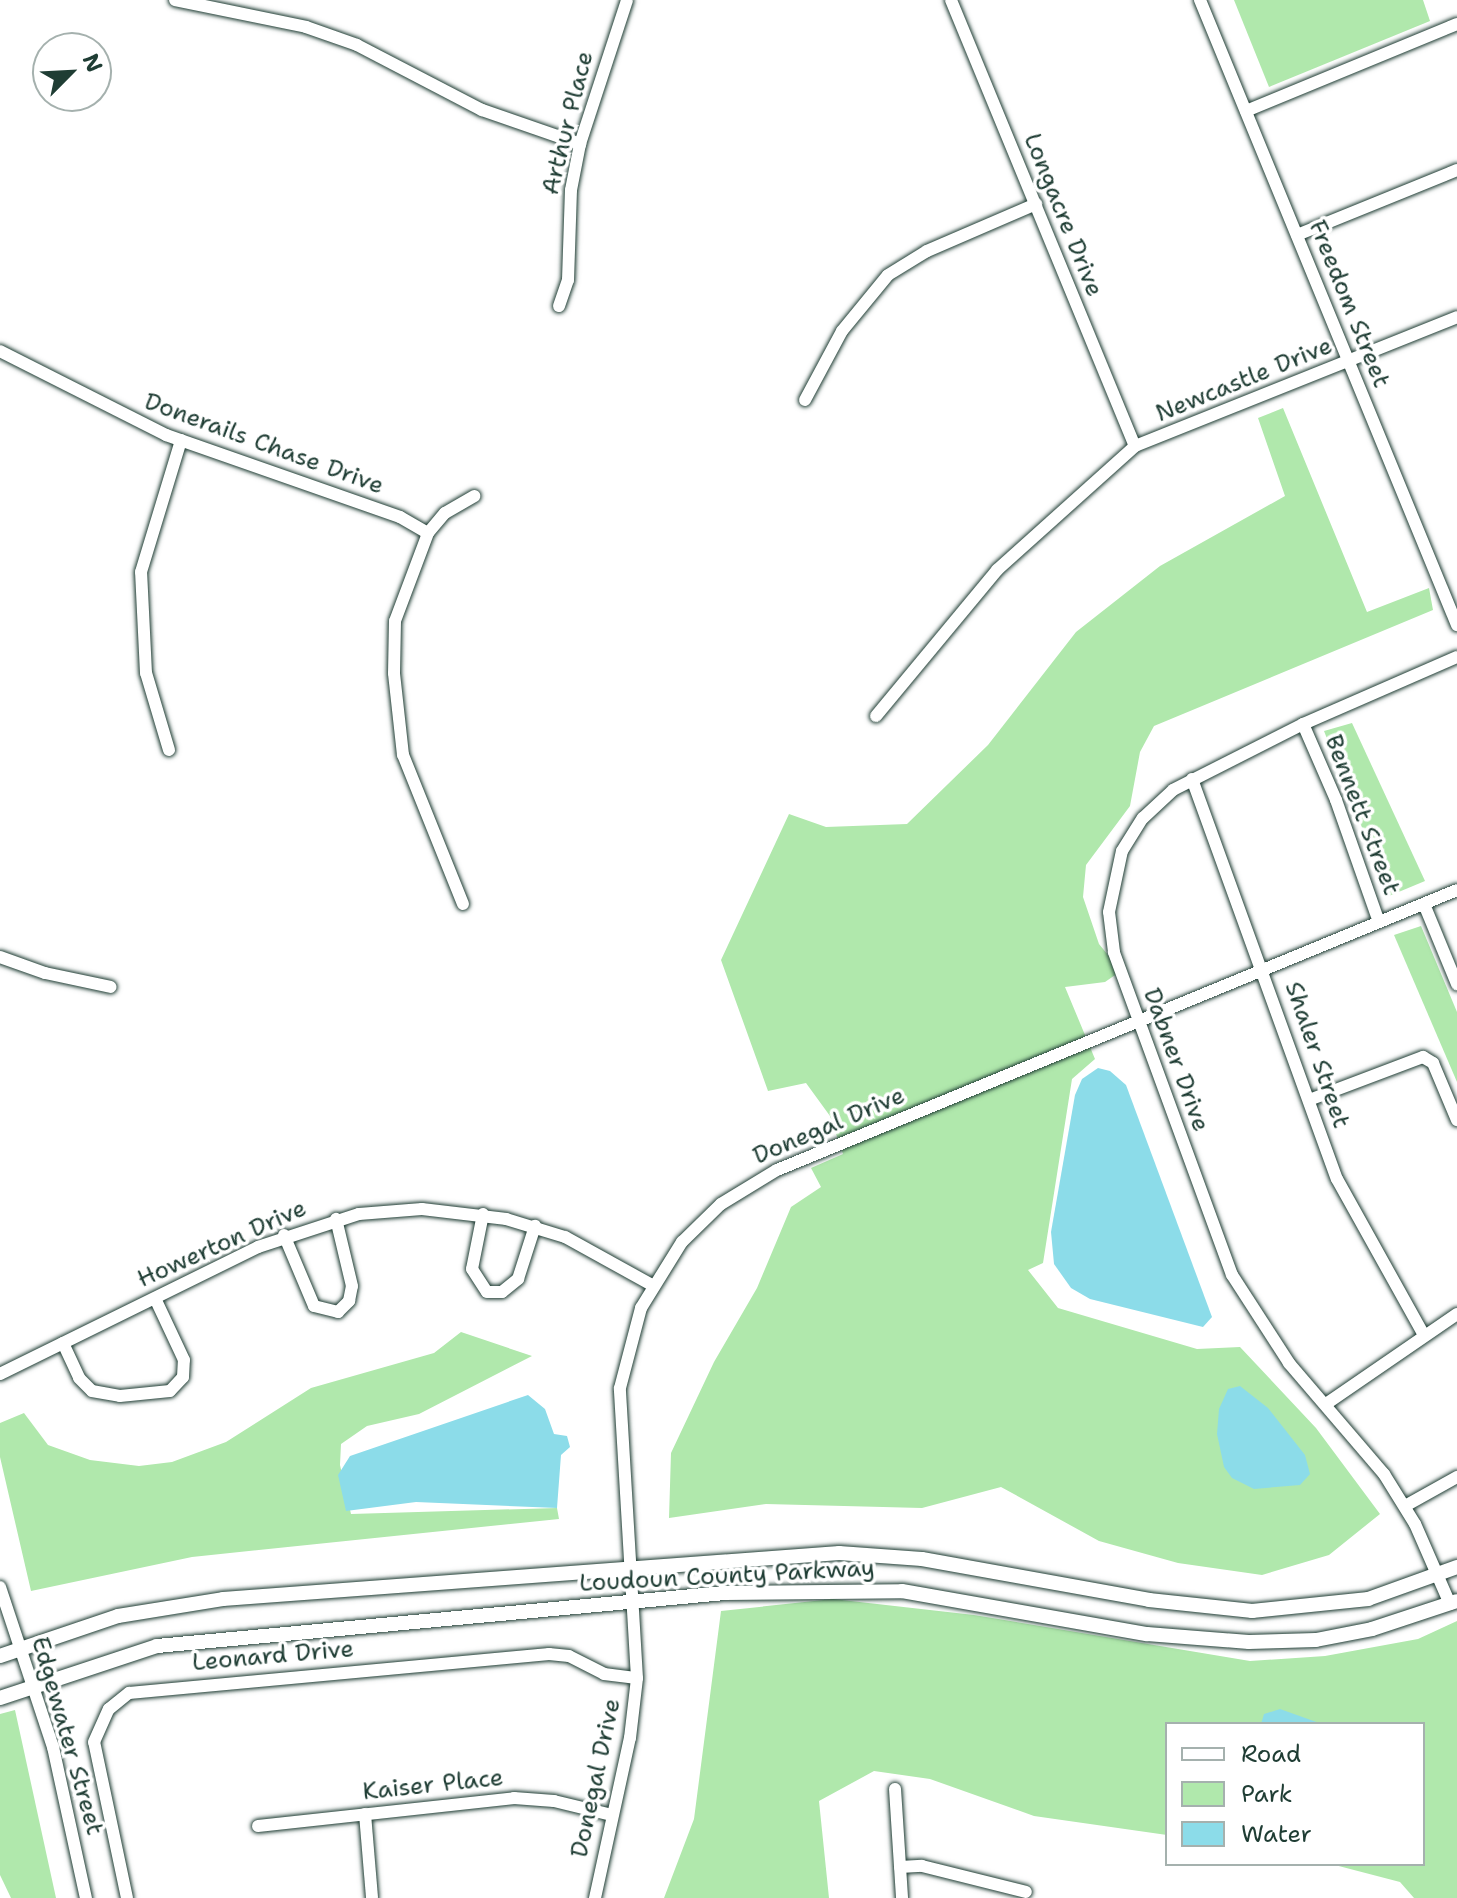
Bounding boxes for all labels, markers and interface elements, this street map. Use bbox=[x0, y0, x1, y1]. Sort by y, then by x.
north arrow bbox=[32, 32, 112, 112]
street label: Arthur Place bbox=[536, 48, 600, 198]
text: N bbox=[76, 49, 109, 77]
street label: Longacre Drive bbox=[1017, 129, 1109, 301]
street label: Freedom Street bbox=[1302, 216, 1396, 392]
street label: Newcastle Drive bbox=[1152, 331, 1336, 429]
street label: Donerails Chase Drive bbox=[140, 387, 388, 501]
street label: Bennett Street bbox=[1318, 731, 1406, 899]
street label: Shaler Street bbox=[1278, 978, 1356, 1132]
street label: Dabner Drive bbox=[1137, 984, 1215, 1136]
street label: Donegal Drive bbox=[749, 1081, 909, 1171]
street label: Howerton Drive bbox=[133, 1194, 311, 1294]
street label: Loudoun County Parkway bbox=[578, 1554, 876, 1598]
street label: Edgewater Street bbox=[25, 1634, 109, 1838]
street label: Leonard Drive bbox=[191, 1635, 355, 1677]
street label: Donegal Drive bbox=[565, 1696, 627, 1860]
legend bbox=[1165, 1722, 1425, 1866]
text: Road bbox=[1241, 1738, 1301, 1770]
street label: Kaiser Place bbox=[361, 1763, 505, 1807]
text: Park bbox=[1241, 1778, 1293, 1810]
text: Water bbox=[1241, 1818, 1312, 1850]

